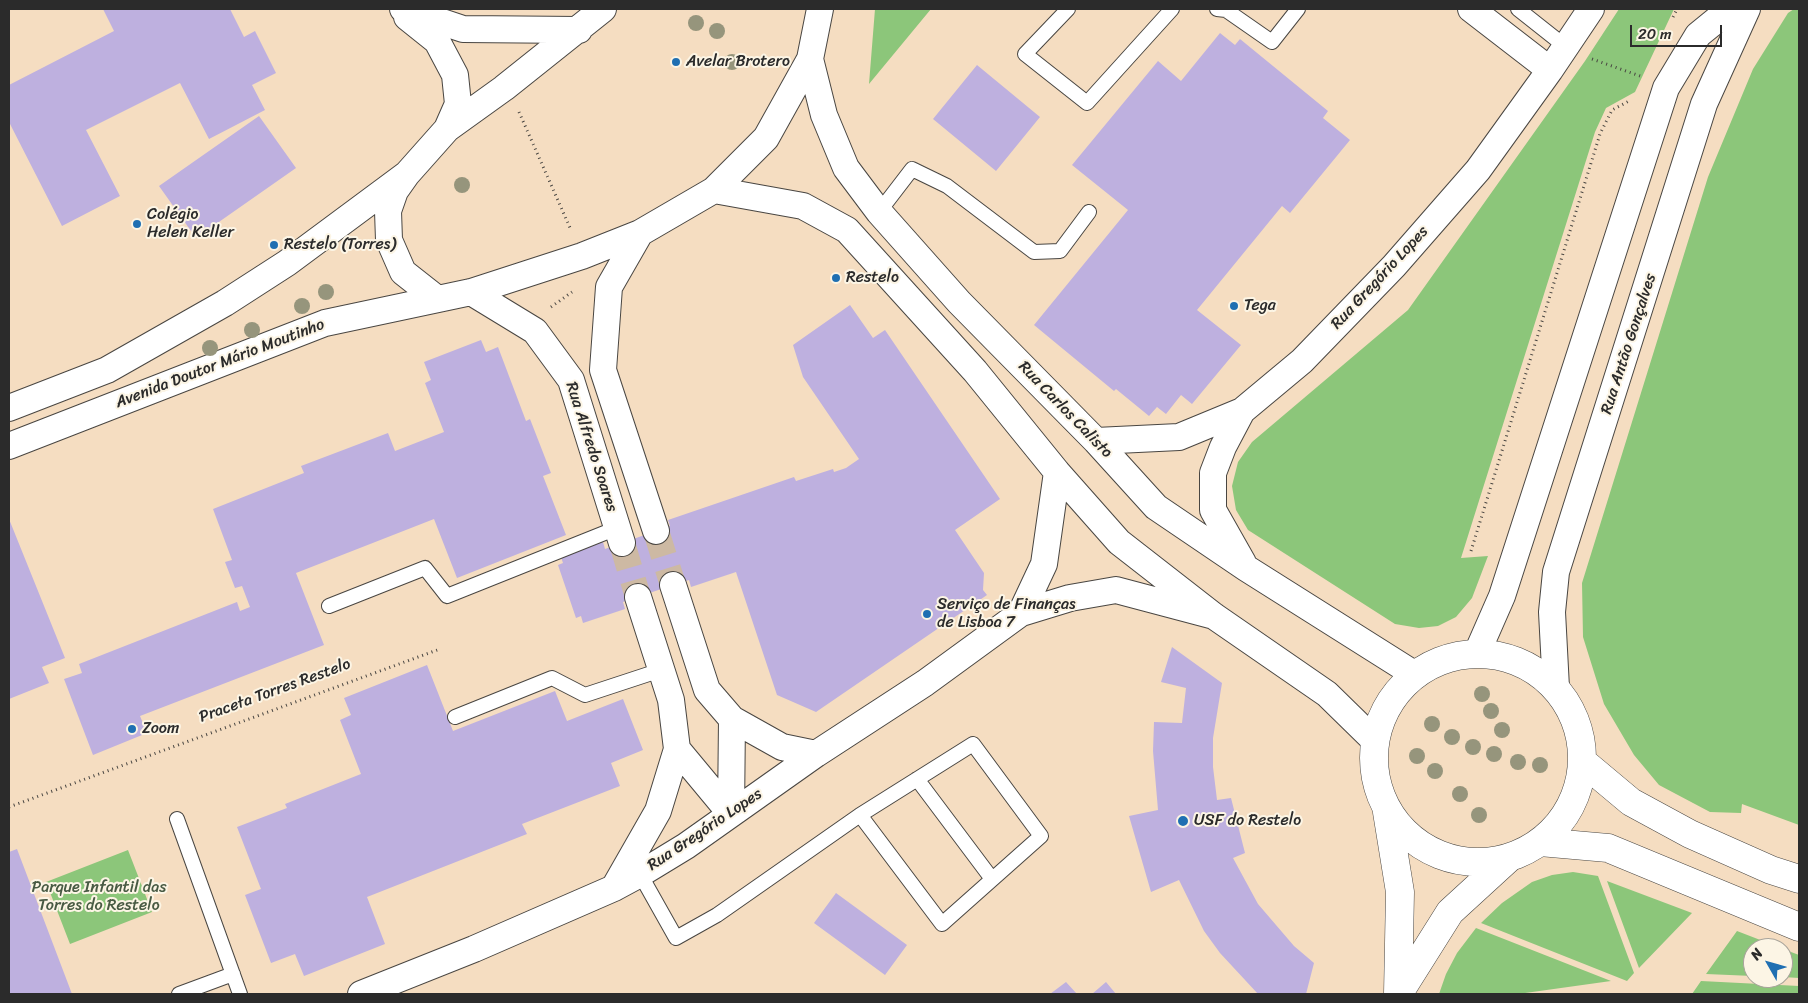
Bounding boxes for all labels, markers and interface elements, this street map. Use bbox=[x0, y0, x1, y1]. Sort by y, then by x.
scale bar bbox=[1633, 15, 1726, 47]
text: 20 m bbox=[1638, 21, 1672, 47]
place label: Avelar Brotero bbox=[686, 52, 790, 72]
marker: Avelar Brotero bbox=[670, 56, 682, 68]
place label: Colégio Helen Keller bbox=[147, 205, 234, 243]
marker: Colégio Helen Keller bbox=[131, 218, 143, 230]
street label: Rua Gregório Lopes bbox=[1327, 222, 1433, 334]
place label: Restelo (Torres) bbox=[284, 235, 396, 255]
marker: Restelo (Torres) bbox=[268, 239, 280, 251]
place label: Restelo bbox=[846, 268, 899, 288]
street label: Rua Antão Gonçalves bbox=[1597, 271, 1661, 417]
marker: Restelo bbox=[830, 272, 842, 284]
place label: Tega bbox=[1244, 296, 1276, 316]
marker: Tega bbox=[1228, 300, 1240, 312]
street label: Avenida Doutor Mário Moutinho bbox=[113, 315, 327, 413]
street label: Rua Carlos Calisto bbox=[1014, 358, 1116, 462]
street label: Rua Alfredo Soares bbox=[561, 379, 621, 515]
place label: Serviço de Finanças de Lisboa 7 bbox=[937, 595, 1076, 633]
marker: Serviço de Finanças de Lisboa 7 bbox=[921, 608, 933, 620]
street label: Praceta Torres Restelo bbox=[197, 655, 353, 727]
place label: Zoom bbox=[142, 719, 179, 739]
marker: Zoom bbox=[126, 723, 138, 735]
street label: Rua Gregório Lopes bbox=[644, 785, 766, 875]
place label: USF do Restelo bbox=[1194, 811, 1301, 831]
marker: USF do Restelo bbox=[1176, 814, 1190, 828]
park label: Parque Infantil das Torres do Restelo bbox=[31, 878, 167, 916]
north arrow bbox=[1743, 938, 1793, 988]
text: N bbox=[1744, 943, 1769, 966]

